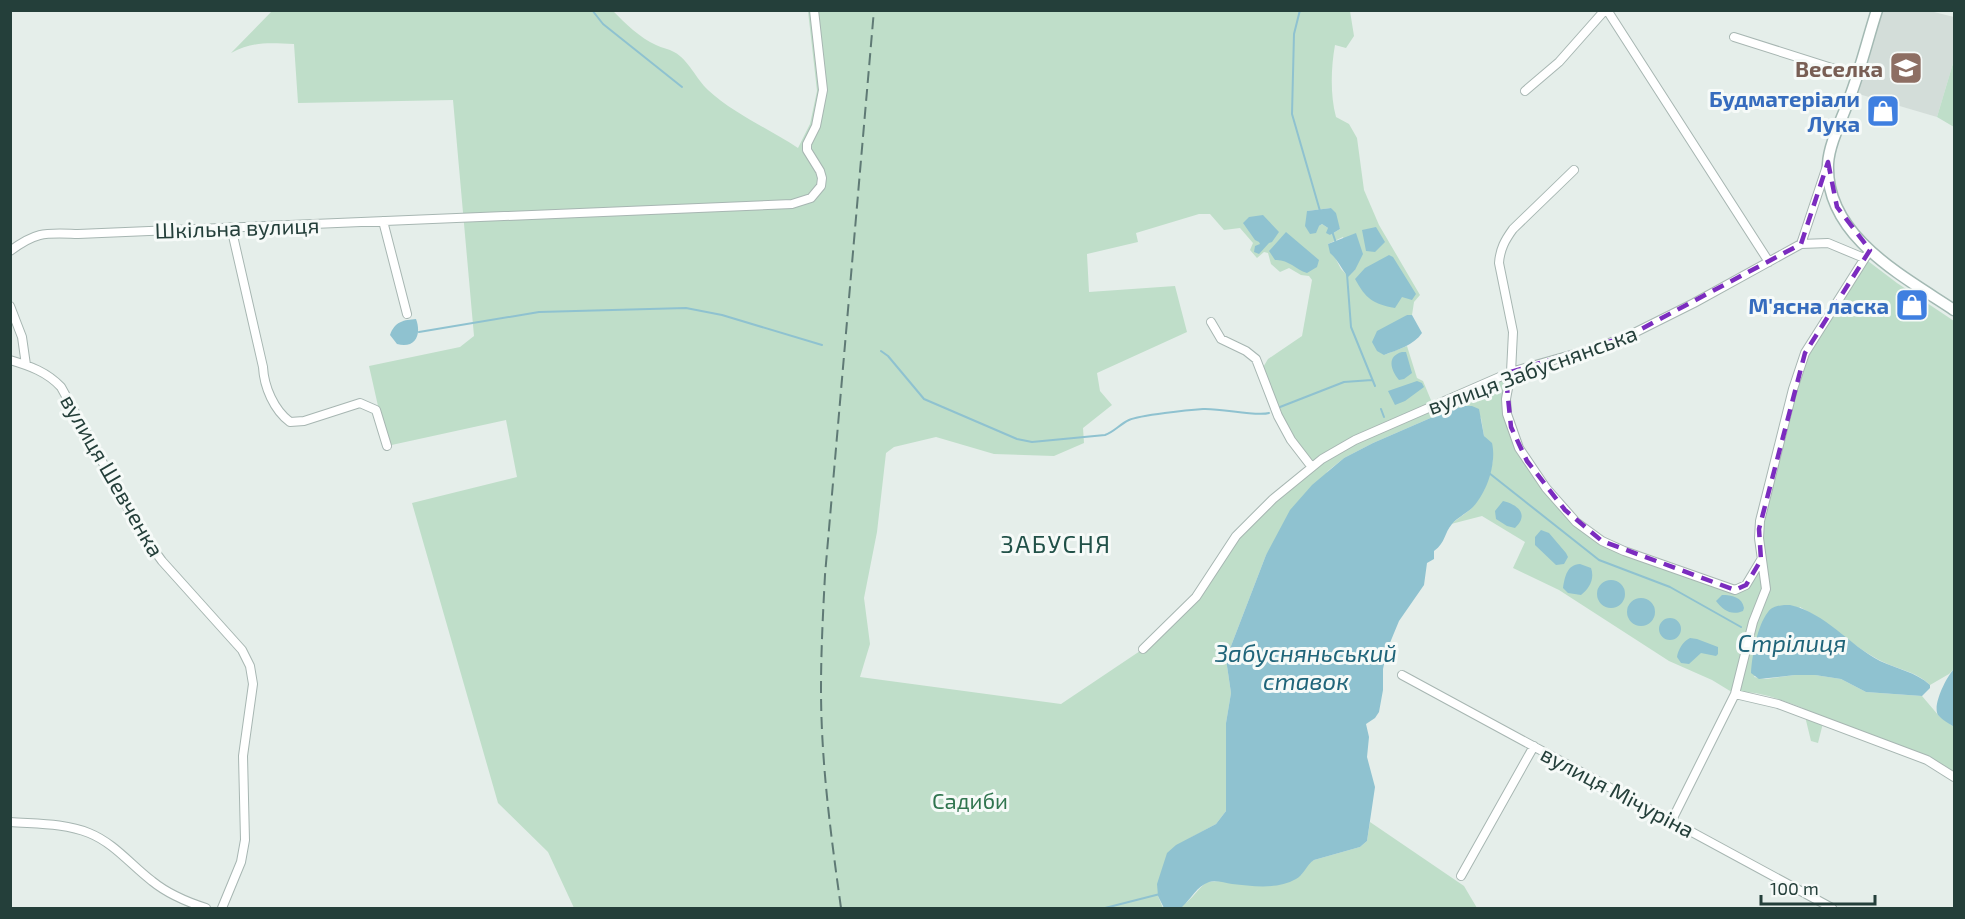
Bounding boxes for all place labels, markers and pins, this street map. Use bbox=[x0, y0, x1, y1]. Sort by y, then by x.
school or university icon: Веселка bbox=[1888, 50, 1924, 86]
place label: Веселка bbox=[1795, 55, 1883, 81]
place label: Будматеріали Лука bbox=[1709, 85, 1860, 136]
shop icon: Будматеріали Лука bbox=[1865, 93, 1901, 129]
shop icon: М'ясна ласка bbox=[1894, 287, 1930, 323]
place label: М'ясна ласка bbox=[1748, 292, 1889, 318]

